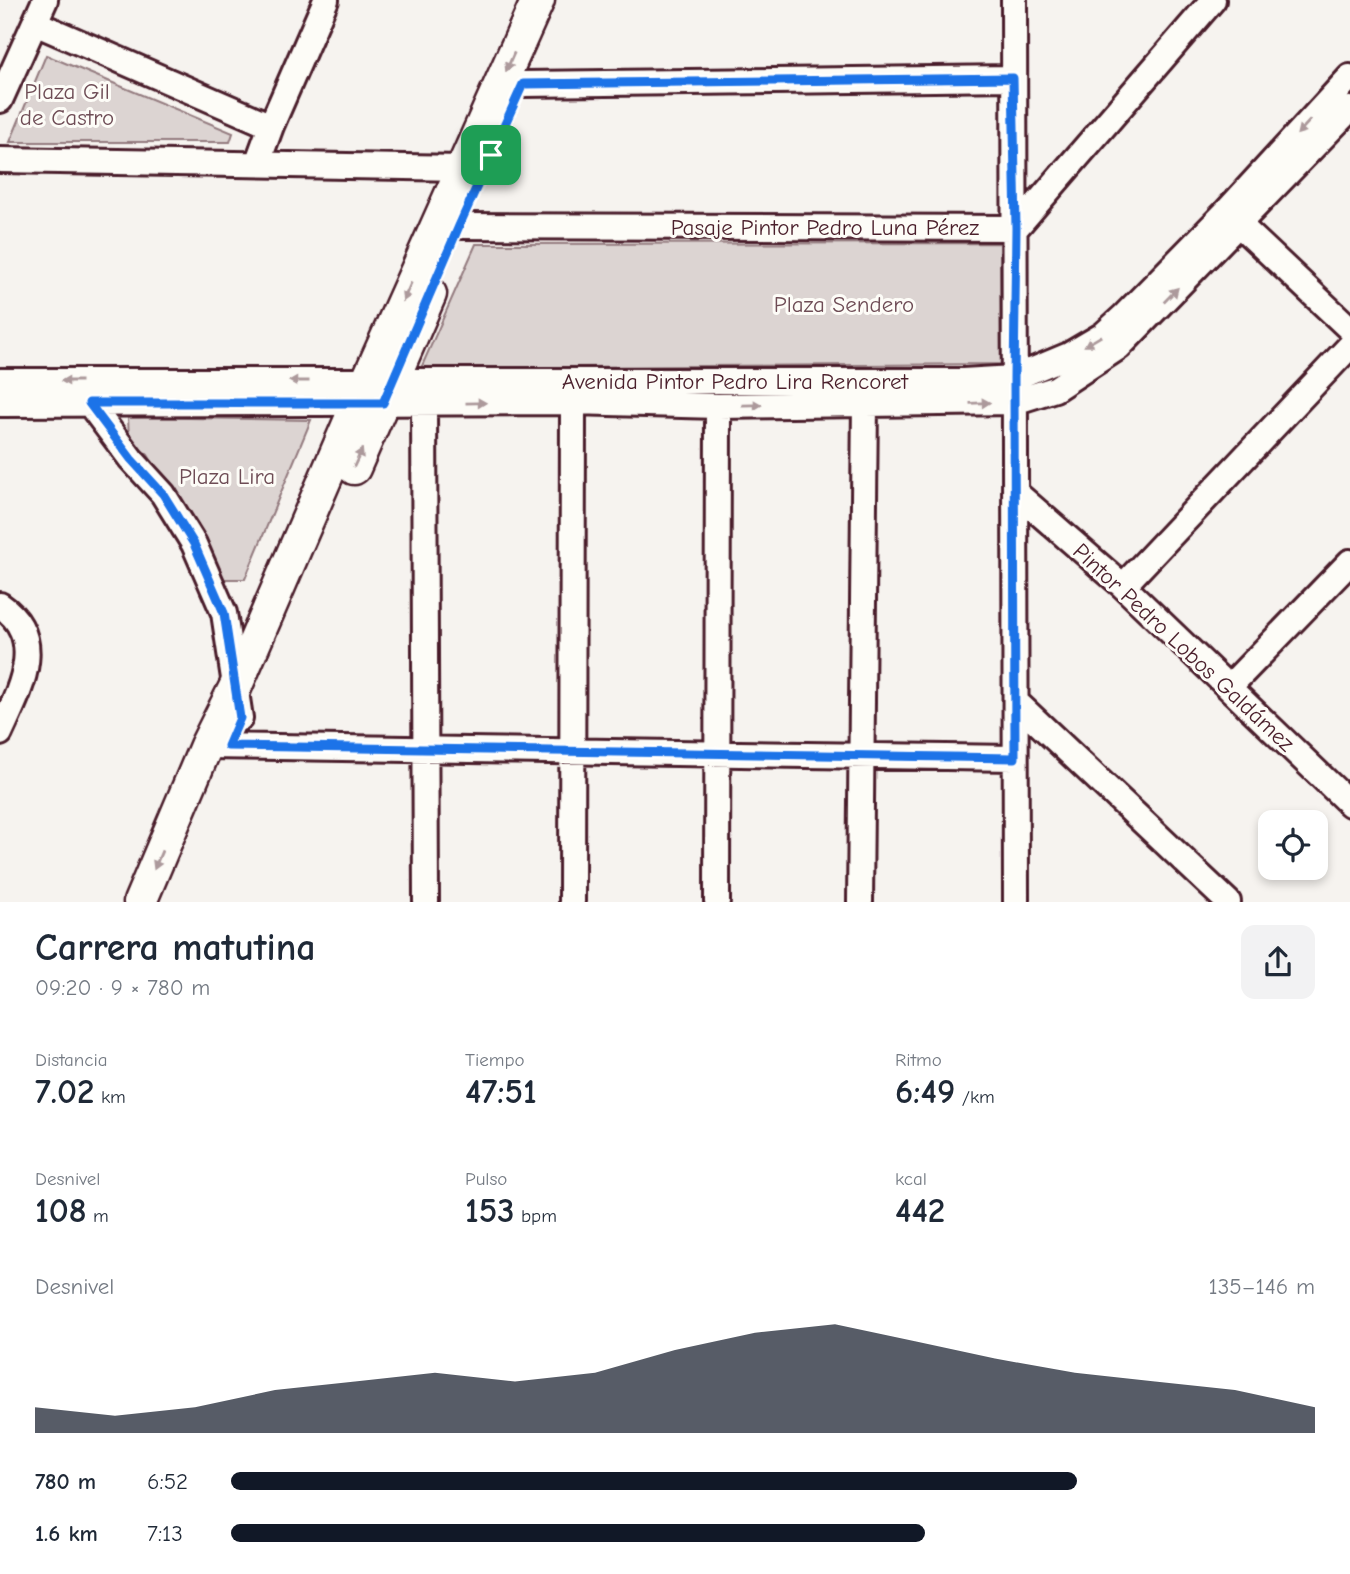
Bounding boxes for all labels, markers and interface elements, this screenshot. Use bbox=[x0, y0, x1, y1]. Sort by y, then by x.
one-way arrow bbox=[504, 52, 516, 72]
park label: Plaza Gil de Castro bbox=[20, 78, 114, 131]
one-way arrow bbox=[1296, 118, 1312, 135]
pin bbox=[461, 125, 521, 185]
icon: arrive bbox=[472, 136, 510, 174]
street label: Pasaje Pintor Pedro Luna Pérez bbox=[671, 214, 979, 241]
one-way arrow bbox=[401, 282, 412, 303]
one-way arrow bbox=[1162, 286, 1179, 303]
park label: Plaza Sendero bbox=[774, 291, 914, 318]
one-way arrow bbox=[1083, 335, 1102, 348]
street label: Avenida Pintor Pedro Lira Rencoret bbox=[562, 368, 910, 395]
one-way arrow bbox=[60, 375, 82, 387]
one-way arrow bbox=[288, 375, 310, 387]
one-way arrow bbox=[465, 397, 487, 409]
one-way arrow bbox=[969, 397, 991, 408]
one-way arrow bbox=[741, 399, 763, 411]
one-way arrow bbox=[352, 448, 364, 468]
park label: Plaza Lira bbox=[179, 463, 275, 490]
street label: Pintor Pedro Lobos Galdámez bbox=[1067, 538, 1300, 757]
map controls bbox=[1258, 810, 1328, 880]
button: locate bbox=[1258, 810, 1328, 880]
one-way arrow bbox=[152, 849, 163, 870]
button: share bbox=[1241, 925, 1315, 999]
text: Carrera matutina bbox=[35, 926, 316, 970]
text: 09:20 · 9 × 780 m bbox=[35, 974, 210, 1001]
text: Distancia bbox=[35, 1049, 108, 1071]
text: Tiempo bbox=[465, 1049, 525, 1071]
text: Ritmo bbox=[895, 1049, 942, 1071]
text: 7.02 bbox=[35, 1071, 95, 1112]
text: 47:51 bbox=[465, 1071, 537, 1112]
text: 6:49 bbox=[895, 1071, 955, 1112]
text: km bbox=[95, 1086, 126, 1108]
text: /km bbox=[955, 1086, 995, 1108]
text: Desnivel bbox=[35, 1168, 100, 1190]
text: Pulso bbox=[465, 1168, 507, 1190]
text: kcal bbox=[895, 1168, 927, 1190]
text: 108 bbox=[35, 1190, 87, 1231]
text: 153 bbox=[465, 1190, 515, 1231]
text: 442 bbox=[895, 1190, 945, 1231]
text: m bbox=[87, 1205, 109, 1227]
text: bpm bbox=[515, 1205, 557, 1227]
text: Desnivel bbox=[35, 1273, 114, 1300]
text: 135–146 m bbox=[1209, 1273, 1315, 1300]
text: 780 m bbox=[35, 1468, 96, 1495]
text: 6:52 bbox=[147, 1468, 188, 1495]
text: 1.6 km bbox=[35, 1520, 98, 1547]
text: 7:13 bbox=[147, 1520, 183, 1547]

